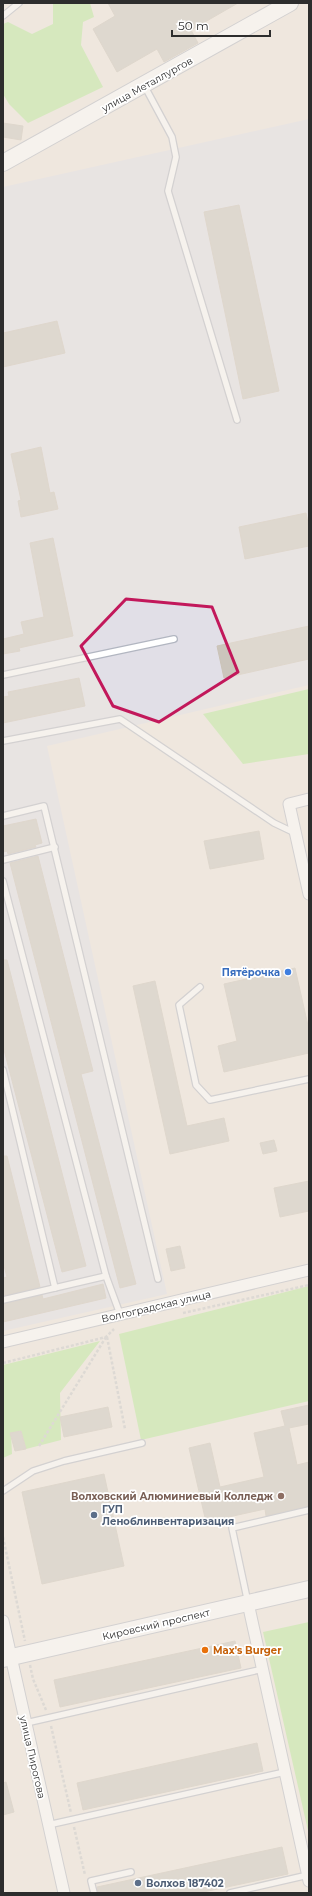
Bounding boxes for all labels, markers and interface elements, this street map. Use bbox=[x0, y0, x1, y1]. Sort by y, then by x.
scale bar bbox=[172, 12, 270, 38]
text: 50 m bbox=[178, 18, 209, 33]
street label: улица Металлургов bbox=[99, 54, 195, 115]
place label: Пятёрочка bbox=[222, 966, 280, 979]
marker: Пятёрочка bbox=[283, 967, 293, 977]
street label: Волгоградская улица bbox=[100, 1288, 212, 1325]
place label: Волховский Алюминиевый Колледж bbox=[71, 1490, 274, 1503]
marker: Волховский Алюминиевый Колледж bbox=[276, 1491, 286, 1501]
place label: ГУП Леноблинвентаризация bbox=[102, 1503, 234, 1528]
marker: ГУП Леноблинвентаризация bbox=[89, 1510, 99, 1520]
street label: Кировский проспект bbox=[101, 1606, 211, 1643]
place label: Max's Burger bbox=[213, 1644, 282, 1657]
marker: Max's Burger bbox=[200, 1645, 210, 1655]
street label: улица Пирогова bbox=[16, 1713, 48, 1800]
place label: Волхов 187402 bbox=[146, 1877, 224, 1890]
marker: Волхов 187402 bbox=[133, 1878, 143, 1888]

